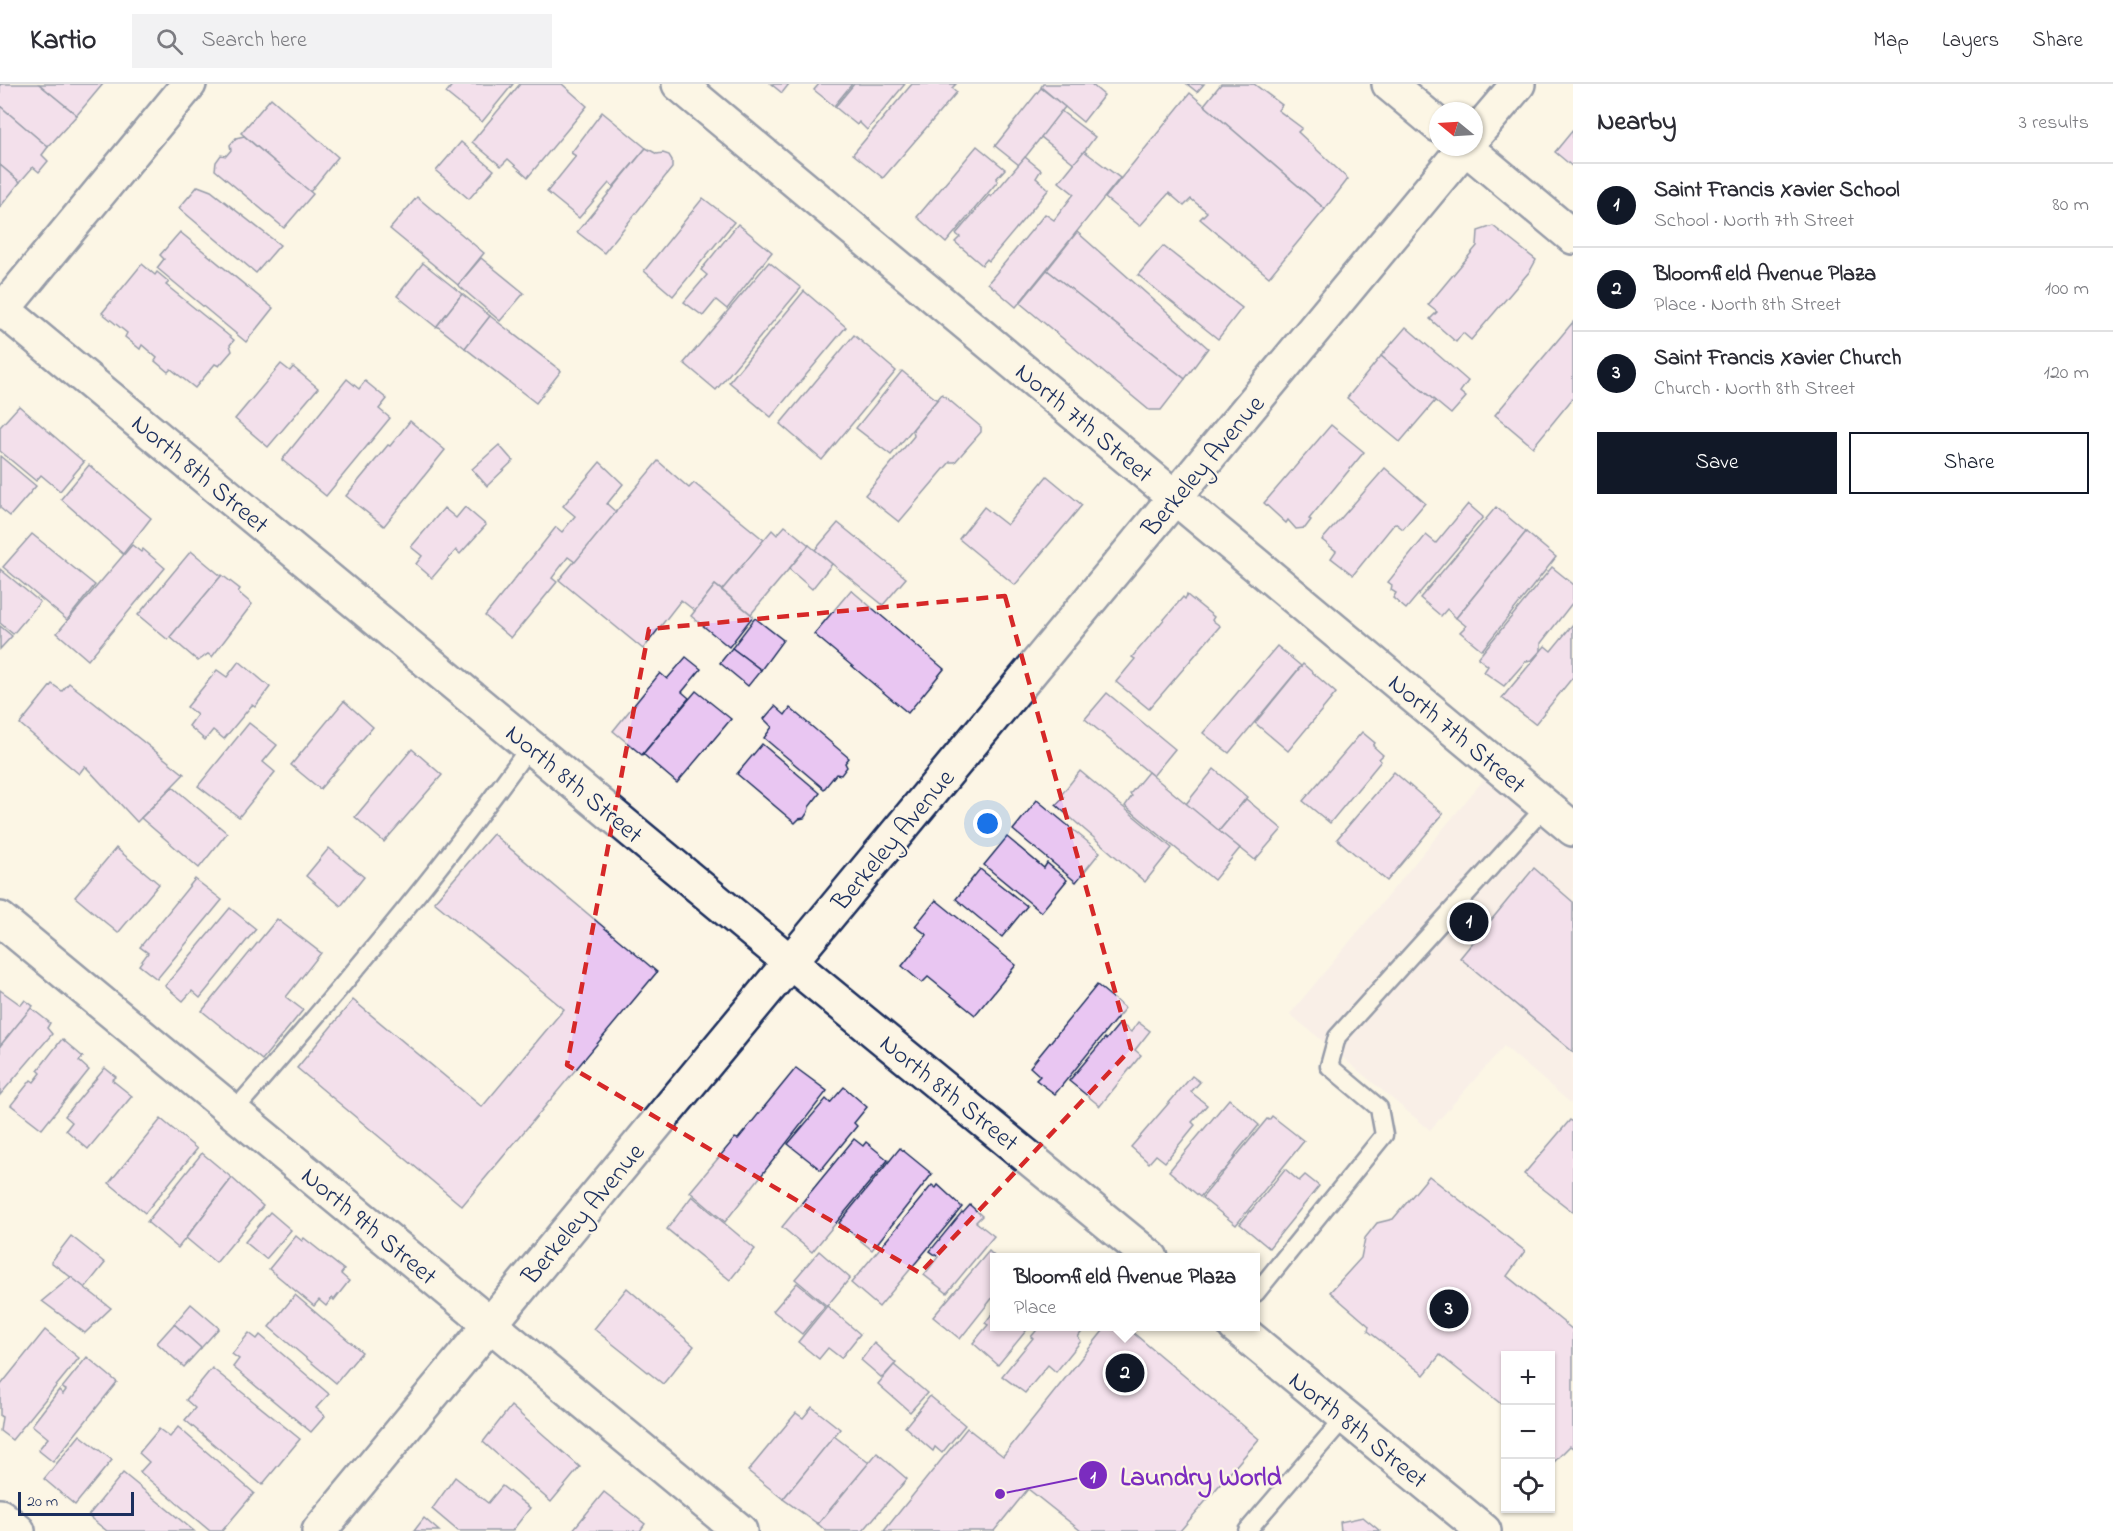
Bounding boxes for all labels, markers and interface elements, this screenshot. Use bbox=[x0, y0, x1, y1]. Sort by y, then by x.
search box bbox=[132, 14, 552, 68]
text: Kartio bbox=[30, 21, 96, 62]
icon: search bbox=[153, 25, 186, 58]
text: Search here bbox=[201, 25, 307, 57]
text: Map bbox=[1873, 26, 1909, 56]
text: Layers bbox=[1942, 26, 1999, 56]
text: Share bbox=[2032, 26, 2083, 56]
north arrow bbox=[1429, 102, 1483, 156]
text: Nearby bbox=[1597, 104, 1676, 142]
text: 3 results bbox=[2019, 109, 2089, 138]
text: Saint Francis Xavier School bbox=[1654, 175, 1900, 207]
text: 1 bbox=[1613, 191, 1620, 220]
text: 80 m bbox=[2052, 191, 2089, 220]
text: School · North 7th Street bbox=[1654, 207, 1854, 236]
text: Bloomfield Avenue Plaza bbox=[1654, 259, 1876, 291]
text: 2 bbox=[1612, 275, 1621, 304]
text: 100 m bbox=[2045, 275, 2089, 304]
text: Place · North 8th Street bbox=[1654, 291, 1841, 320]
text: Saint Francis Xavier Church bbox=[1654, 343, 1901, 375]
street label: North 7th Street bbox=[1006, 355, 1161, 494]
text: 3 bbox=[1612, 359, 1621, 388]
text: 120 m bbox=[2044, 359, 2089, 388]
text: Church · North 8th Street bbox=[1654, 375, 1855, 404]
street label: Berkeley Avenue bbox=[1133, 387, 1275, 547]
street label: North 8th Street bbox=[122, 406, 276, 545]
button: Save bbox=[1597, 432, 1837, 494]
button: Share bbox=[1849, 432, 2089, 494]
street label: North 7th Street bbox=[1379, 666, 1534, 805]
street label: North 8th Street bbox=[496, 716, 650, 855]
street label: Berkeley Avenue bbox=[823, 761, 965, 921]
your location bbox=[973, 809, 1002, 838]
pin: 1 bbox=[1450, 900, 1488, 944]
street label: North 8th Street bbox=[870, 1026, 1026, 1163]
street label: Berkeley Avenue bbox=[513, 1135, 655, 1295]
street label: North 9th Street bbox=[292, 1159, 445, 1296]
popup bbox=[990, 1253, 1260, 1331]
text: Bloomfield Avenue Plaza bbox=[1014, 1262, 1236, 1294]
pin: 3 bbox=[1430, 1286, 1468, 1332]
text: Place bbox=[1014, 1294, 1056, 1323]
pin: 2 bbox=[1106, 1350, 1144, 1396]
map controls bbox=[1501, 1351, 1555, 1513]
button: + bbox=[1501, 1351, 1555, 1405]
street label: North 8th Street bbox=[1279, 1363, 1435, 1500]
button: − bbox=[1501, 1405, 1555, 1459]
callout: Laundry World bbox=[1078, 1453, 1294, 1498]
text: Laundry World bbox=[1120, 1459, 1283, 1498]
button: locate bbox=[1501, 1459, 1555, 1513]
text: 1 bbox=[1090, 1465, 1096, 1491]
scale bar bbox=[18, 1489, 134, 1516]
text: 20 m bbox=[27, 1490, 58, 1514]

